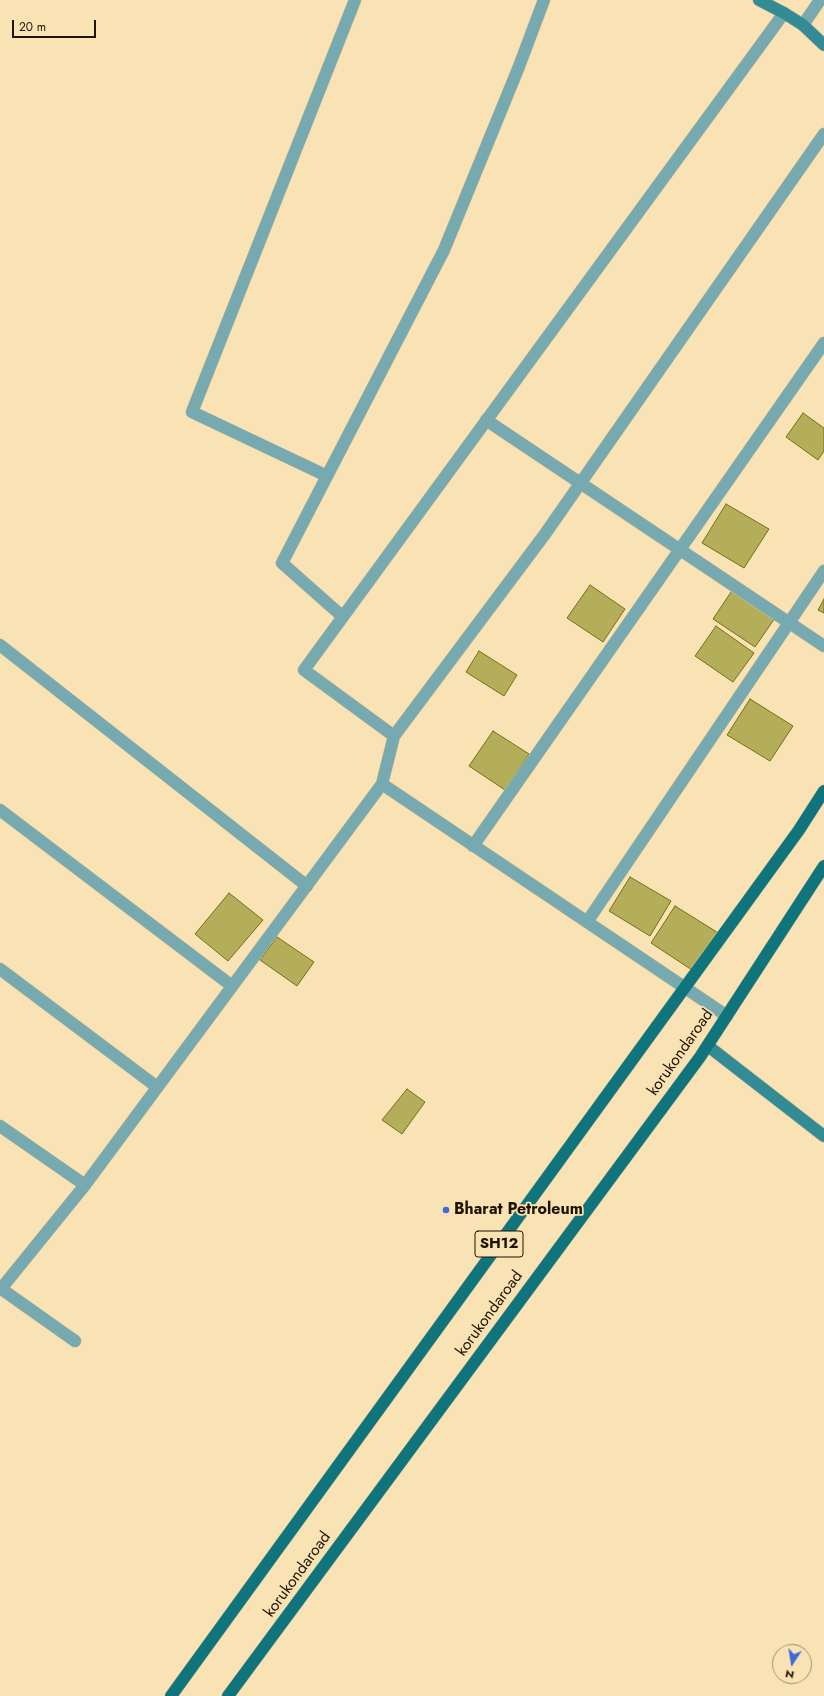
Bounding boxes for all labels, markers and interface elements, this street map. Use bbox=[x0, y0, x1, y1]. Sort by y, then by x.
scale bar bbox=[14, 12, 98, 38]
text: 20 m bbox=[19, 18, 46, 36]
street label: korukondaroad bbox=[644, 1006, 718, 1100]
place label: Bharat Petroleum bbox=[454, 1200, 583, 1220]
marker: Bharat Petroleum bbox=[441, 1205, 451, 1215]
road number: SH12 bbox=[475, 1231, 523, 1257]
street label: korukondaroad bbox=[453, 1268, 527, 1360]
street label: korukondaroad bbox=[261, 1529, 335, 1621]
north arrow bbox=[772, 1644, 812, 1684]
text: N bbox=[784, 1666, 796, 1683]

